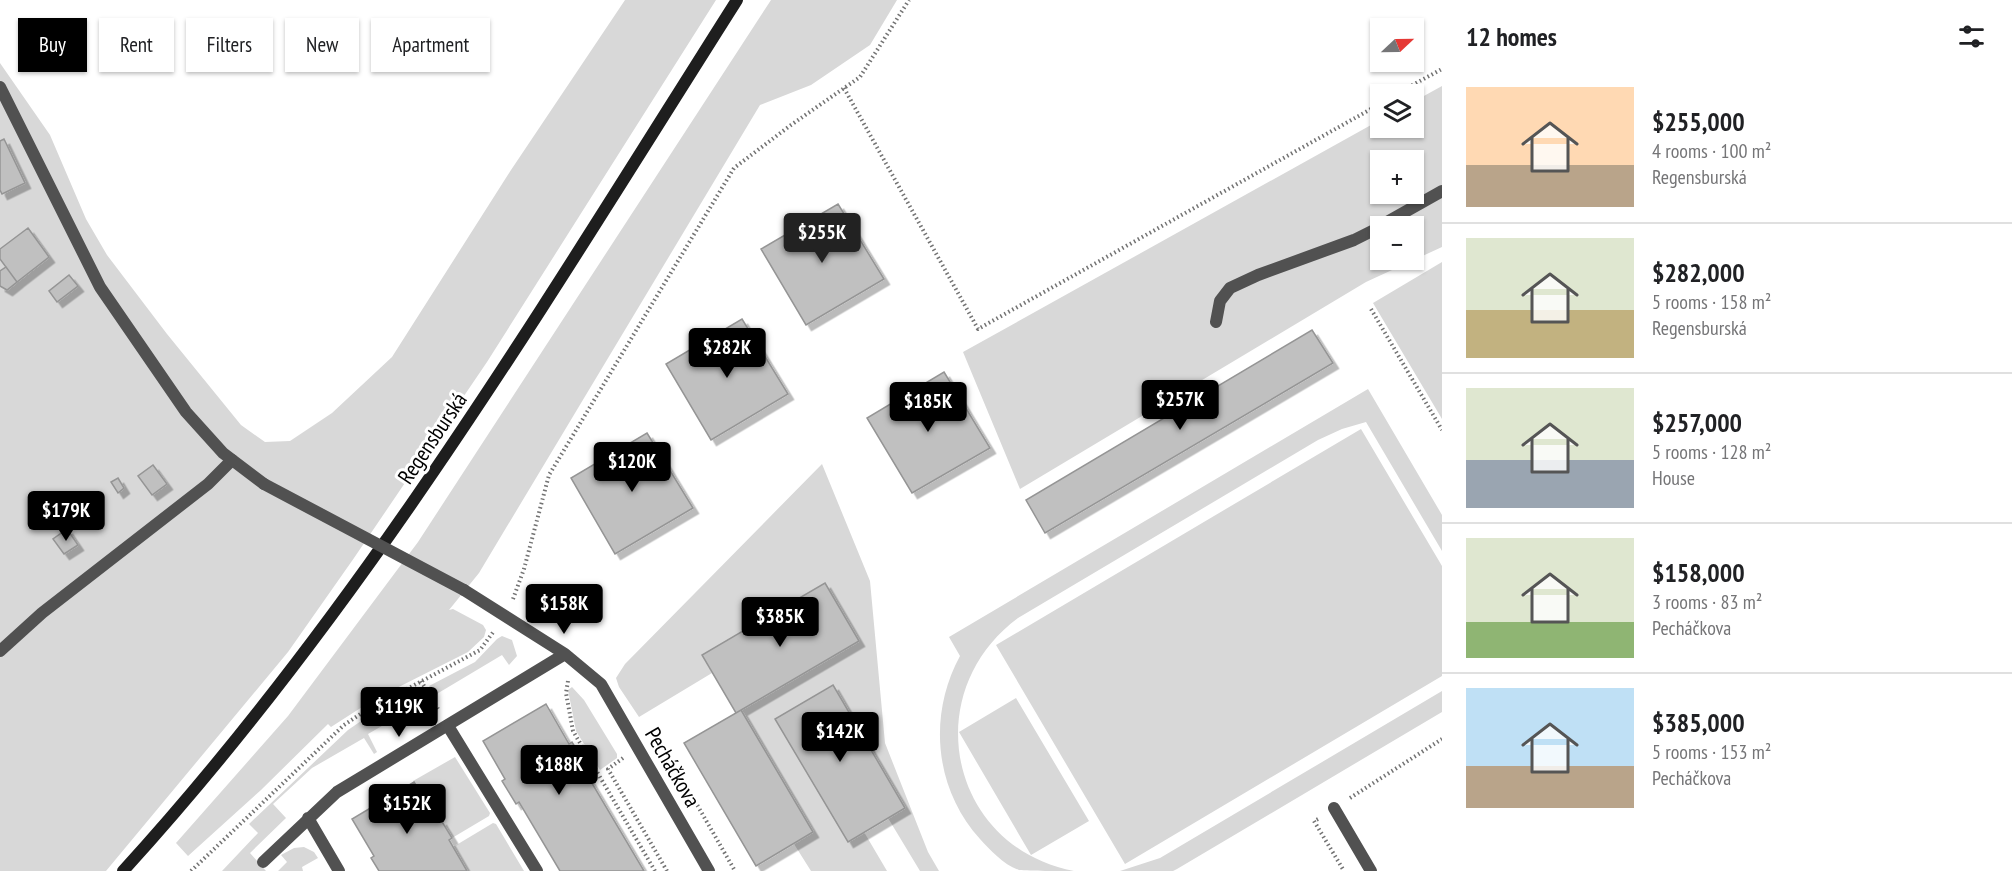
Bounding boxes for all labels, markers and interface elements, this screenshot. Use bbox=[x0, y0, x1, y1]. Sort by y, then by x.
chip: Buy bbox=[18, 18, 87, 72]
chip: Rent bbox=[99, 18, 174, 72]
chip: Filters bbox=[186, 18, 273, 72]
chip: New bbox=[285, 18, 359, 72]
chip: Apartment bbox=[371, 18, 490, 72]
north arrow bbox=[1370, 18, 1424, 72]
map controls bbox=[1370, 18, 1424, 270]
text: 12 homes bbox=[1466, 20, 1557, 53]
icon: filters bbox=[1955, 20, 1988, 53]
button: layers bbox=[1370, 84, 1424, 138]
text: $255,000 bbox=[1652, 105, 1745, 138]
icon: home bbox=[1514, 111, 1586, 183]
text: 4 rooms · 100 m² bbox=[1652, 138, 1771, 164]
button: + bbox=[1370, 150, 1424, 204]
text: Regensburská bbox=[1652, 164, 1747, 190]
pin: $255K bbox=[780, 213, 864, 264]
button: − bbox=[1370, 216, 1424, 270]
text: $255K bbox=[798, 219, 846, 245]
text: $282,000 bbox=[1652, 256, 1745, 289]
icon: home bbox=[1514, 262, 1586, 334]
text: 5 rooms · 158 m² bbox=[1652, 289, 1771, 315]
text: Regensburská bbox=[1652, 315, 1747, 341]
pin: $282K bbox=[685, 328, 769, 379]
text: $282K bbox=[703, 334, 751, 360]
pin: $257K bbox=[1138, 380, 1222, 431]
pin: $185K bbox=[886, 382, 970, 433]
text: $257K bbox=[1156, 386, 1204, 412]
street label: Regensburská bbox=[391, 387, 473, 489]
text: $185K bbox=[904, 388, 952, 414]
text: $257,000 bbox=[1652, 406, 1742, 439]
icon: home bbox=[1514, 412, 1586, 484]
text: 5 rooms · 128 m² bbox=[1652, 439, 1771, 465]
pin: $120K bbox=[590, 442, 674, 493]
text: $120K bbox=[608, 448, 656, 474]
text: House bbox=[1652, 465, 1695, 491]
pin: $179K bbox=[24, 491, 108, 542]
text: $179K bbox=[42, 497, 90, 523]
text: $158,000 bbox=[1652, 556, 1745, 589]
icon: home bbox=[1514, 562, 1586, 634]
pin: $158K bbox=[522, 584, 606, 635]
text: 3 rooms · 83 m² bbox=[1652, 589, 1762, 615]
text: $158K bbox=[540, 590, 588, 616]
pin: $385K bbox=[738, 597, 822, 648]
text: $385K bbox=[756, 603, 804, 629]
text: Pecháčkova bbox=[1652, 615, 1731, 641]
pin: $119K bbox=[357, 687, 441, 738]
text: $119K bbox=[375, 693, 423, 719]
text: $385,000 bbox=[1652, 706, 1745, 739]
pin: $142K bbox=[798, 712, 882, 763]
icon: home bbox=[1514, 712, 1586, 784]
text: $142K bbox=[816, 718, 864, 744]
street label: Pecháčkova bbox=[639, 722, 707, 812]
text: 5 rooms · 153 m² bbox=[1652, 739, 1771, 765]
pin: $188K bbox=[517, 745, 601, 796]
text: $188K bbox=[535, 751, 583, 777]
text: Pecháčkova bbox=[1652, 765, 1731, 791]
pin: $152K bbox=[365, 784, 449, 835]
text: $152K bbox=[383, 790, 431, 816]

